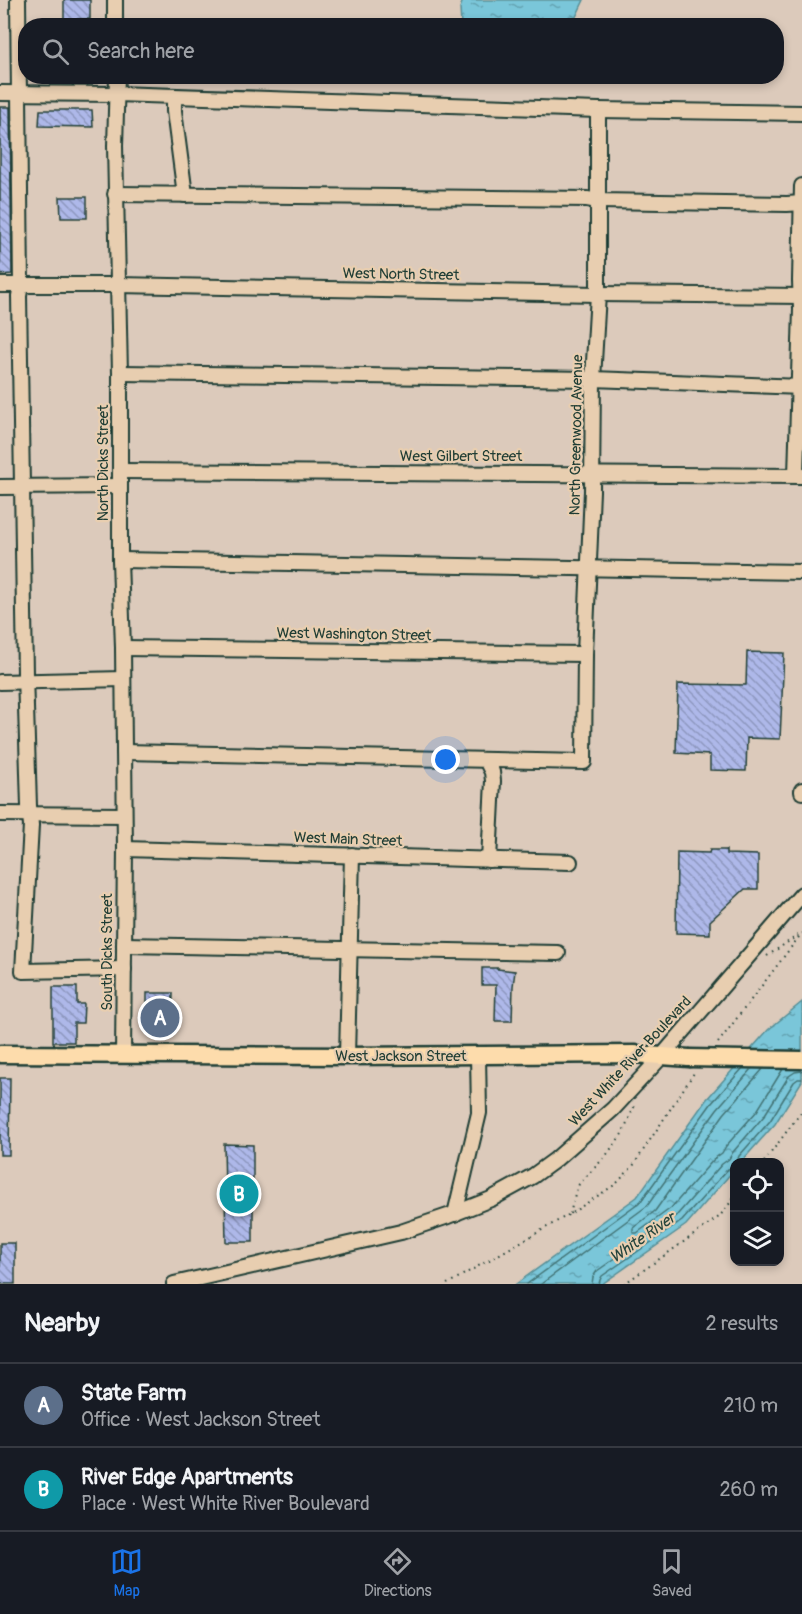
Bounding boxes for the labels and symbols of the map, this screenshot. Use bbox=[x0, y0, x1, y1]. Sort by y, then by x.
street label: West North Street bbox=[342, 264, 460, 285]
street label: North Greenwood Avenue bbox=[566, 354, 587, 516]
street label: North Dicks Street bbox=[94, 404, 113, 521]
street label: West Gilbert Street bbox=[400, 447, 523, 466]
street label: West Washington Street bbox=[276, 624, 433, 645]
your location bbox=[431, 745, 460, 774]
street label: West Main Street bbox=[293, 828, 404, 851]
street label: South Dicks Street bbox=[98, 892, 117, 1011]
street label: West White River Boulevard bbox=[565, 992, 696, 1130]
pin: A bbox=[140, 996, 180, 1040]
street label: West Jackson Street bbox=[335, 1047, 468, 1066]
pin: B bbox=[220, 1172, 258, 1216]
water label: White River bbox=[606, 1207, 681, 1268]

